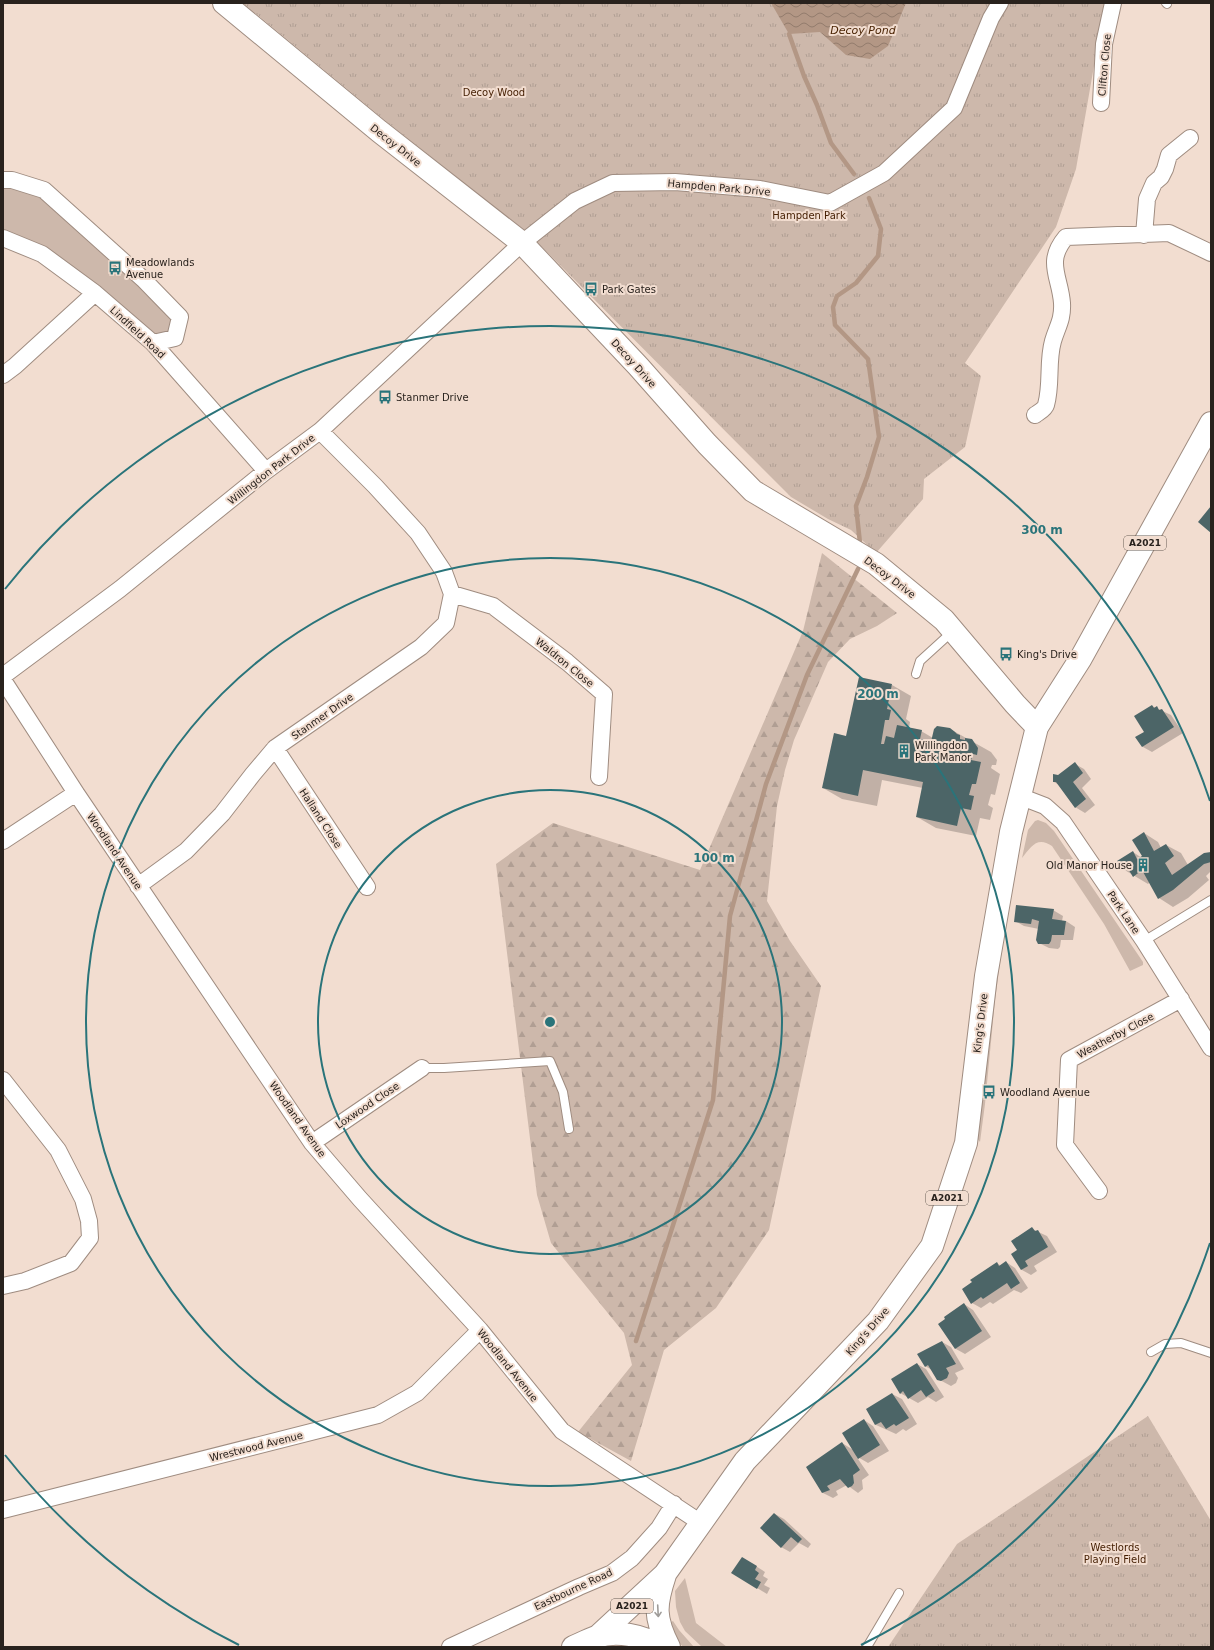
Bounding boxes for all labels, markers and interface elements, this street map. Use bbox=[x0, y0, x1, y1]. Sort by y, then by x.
water label: Decoy Pond bbox=[830, 24, 897, 37]
street label: Clifton Close bbox=[1096, 33, 1113, 97]
park label: Decoy Wood bbox=[463, 87, 525, 98]
street label: Decoy Drive bbox=[368, 122, 423, 169]
street label: Hampden Park Drive bbox=[667, 178, 771, 197]
park label: Hampden Park bbox=[772, 210, 846, 221]
place label: Meadowlands Avenue bbox=[126, 257, 194, 280]
bus stop icon: Meadowlands Avenue bbox=[107, 260, 123, 276]
bus stop icon: Park Gates bbox=[583, 281, 599, 297]
place label: Park Gates bbox=[602, 284, 656, 295]
street label: Lindfield Road bbox=[108, 304, 167, 361]
street label: Decoy Drive bbox=[609, 337, 658, 390]
bus stop icon: Stanmer Drive bbox=[377, 389, 393, 405]
place label: Stanmer Drive bbox=[396, 392, 469, 403]
street label: Willingdon Park Drive bbox=[226, 432, 317, 507]
text: 300 m bbox=[1021, 523, 1063, 537]
road number: A2021 bbox=[1124, 536, 1166, 550]
street label: Decoy Drive bbox=[862, 555, 917, 600]
street label: Waldron Close bbox=[534, 636, 596, 689]
bus stop icon: King's Drive bbox=[998, 646, 1014, 662]
place label: King's Drive bbox=[1017, 649, 1077, 660]
text: 200 m bbox=[857, 687, 899, 701]
street label: Stanmer Drive bbox=[289, 691, 355, 742]
place label: Willingdon Park Manor bbox=[915, 740, 972, 763]
building icon: Willingdon Park Manor bbox=[896, 743, 912, 759]
street label: Halland Close bbox=[297, 787, 344, 850]
street label: Woodland Avenue bbox=[85, 811, 144, 892]
text: 100 m bbox=[693, 851, 735, 865]
building icon: Old Manor House bbox=[1135, 857, 1151, 873]
place label: Old Manor House bbox=[1046, 860, 1132, 871]
street label: Park Lane bbox=[1105, 889, 1142, 936]
street label: King's Drive bbox=[971, 993, 990, 1053]
street label: Weatherby Close bbox=[1075, 1011, 1155, 1060]
centre of rings bbox=[543, 1015, 557, 1029]
street label: Woodland Avenue bbox=[267, 1079, 328, 1159]
street label: Loxwood Close bbox=[333, 1080, 401, 1131]
bus stop icon: Woodland Avenue bbox=[981, 1084, 997, 1100]
place label: Woodland Avenue bbox=[1000, 1087, 1090, 1098]
road number: A2021 bbox=[926, 1191, 968, 1205]
street label: King's Drive bbox=[844, 1305, 891, 1358]
street label: Woodland Avenue bbox=[475, 1327, 540, 1404]
street label: Wrestwood Avenue bbox=[208, 1430, 304, 1463]
park label: Westlords Playing Field bbox=[1084, 1542, 1146, 1565]
street label: Eastbourne Road bbox=[532, 1566, 614, 1612]
road number: A2021 bbox=[611, 1599, 653, 1613]
one-way arrow bbox=[654, 1604, 661, 1617]

